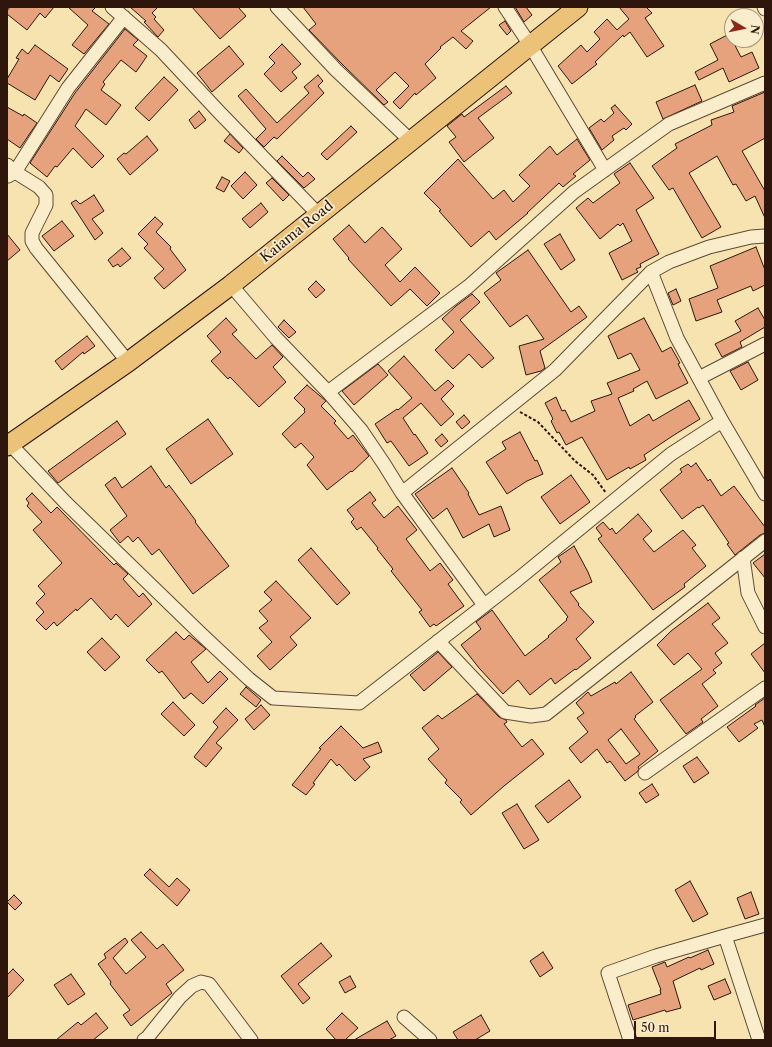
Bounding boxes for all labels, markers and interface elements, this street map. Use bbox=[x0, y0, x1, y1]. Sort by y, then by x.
north arrow bbox=[724, 8, 764, 48]
text: N bbox=[747, 24, 763, 36]
street label: Kaiama Road bbox=[257, 198, 337, 266]
scale bar bbox=[636, 1013, 718, 1039]
text: 50 m bbox=[641, 1020, 670, 1035]

